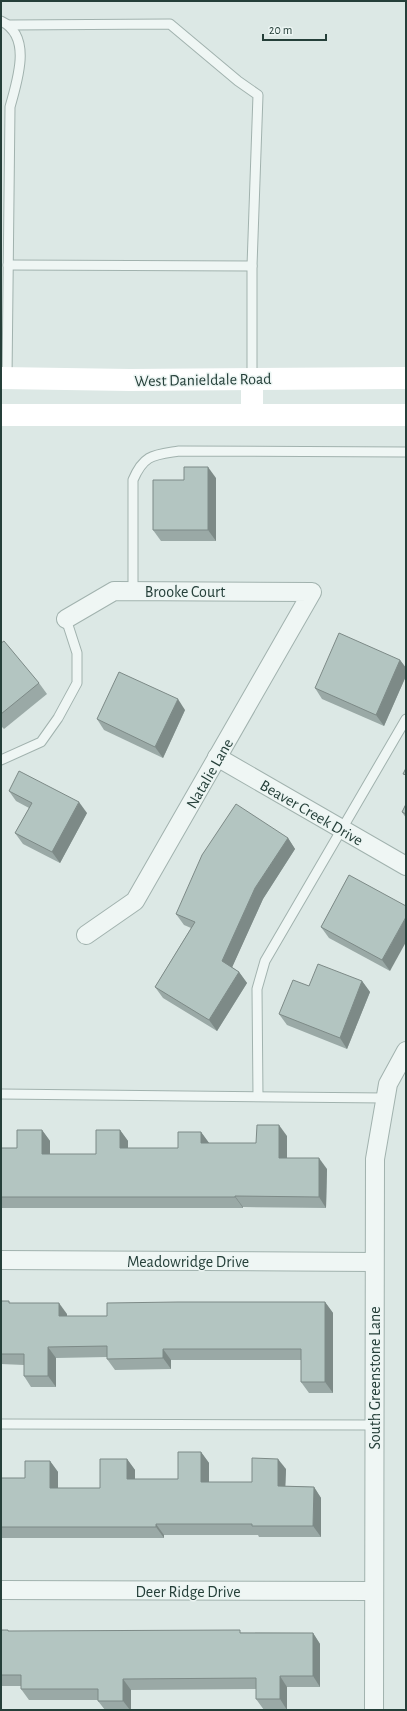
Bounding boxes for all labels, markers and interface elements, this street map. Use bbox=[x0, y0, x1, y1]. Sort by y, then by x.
scale bar bbox=[263, 16, 326, 42]
text: 20 m bbox=[269, 24, 292, 36]
street label: West Danieldale Road bbox=[134, 371, 272, 389]
street label: Brooke Court bbox=[145, 584, 225, 600]
street label: Natalie Lane bbox=[183, 736, 236, 811]
street label: Beaver Creek Drive bbox=[257, 777, 366, 849]
street label: Meadowridge Drive bbox=[127, 1254, 249, 1270]
street label: South Greenstone Lane bbox=[367, 1306, 383, 1450]
street label: Deer Ridge Drive bbox=[135, 1584, 241, 1600]

